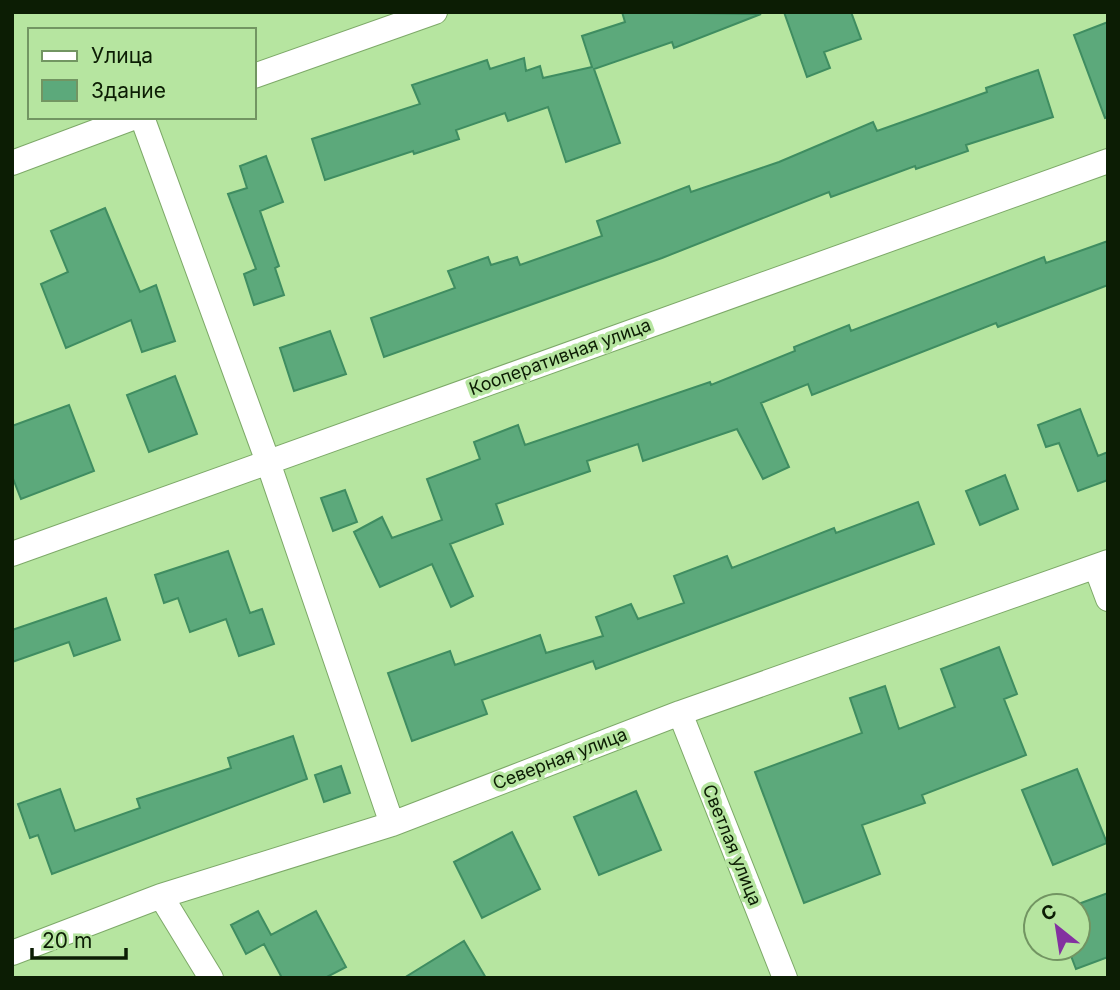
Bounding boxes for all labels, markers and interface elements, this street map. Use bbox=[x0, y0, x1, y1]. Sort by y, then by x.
legend bbox=[28, 28, 256, 119]
text: Улица bbox=[91, 43, 153, 68]
text: Здание bbox=[91, 78, 166, 103]
street label: Кооперативная улица bbox=[466, 314, 654, 399]
street label: Северная улица bbox=[490, 723, 630, 794]
street label: Светлая улица bbox=[699, 781, 766, 908]
north arrow bbox=[1022, 892, 1092, 962]
text: С bbox=[1037, 899, 1061, 926]
scale bar bbox=[32, 916, 126, 960]
text: 20 m bbox=[42, 928, 92, 953]

